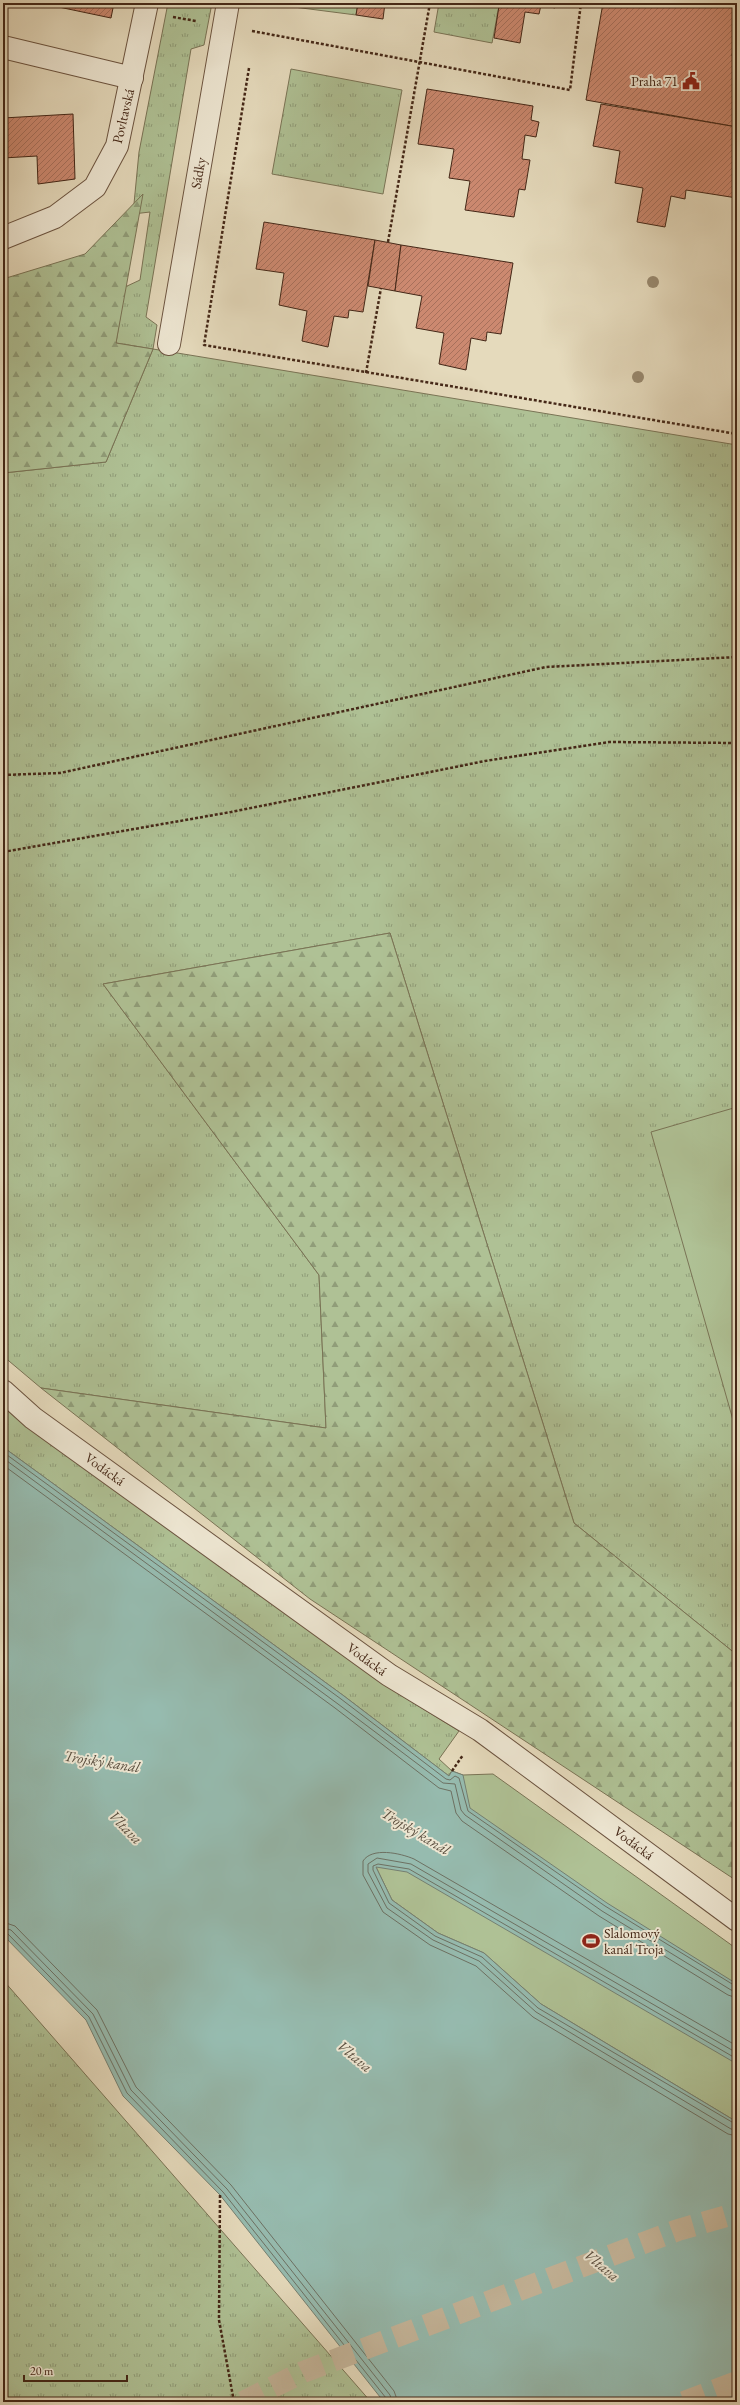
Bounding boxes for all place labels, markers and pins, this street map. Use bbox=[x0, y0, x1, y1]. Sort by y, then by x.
public building icon: Praha 71 bbox=[681, 71, 701, 91]
place label: Praha 71 bbox=[631, 72, 678, 90]
place label: Slalomový kanál Troja bbox=[604, 1924, 664, 1958]
sports icon: Slalomový kanál Troja bbox=[581, 1931, 601, 1951]

